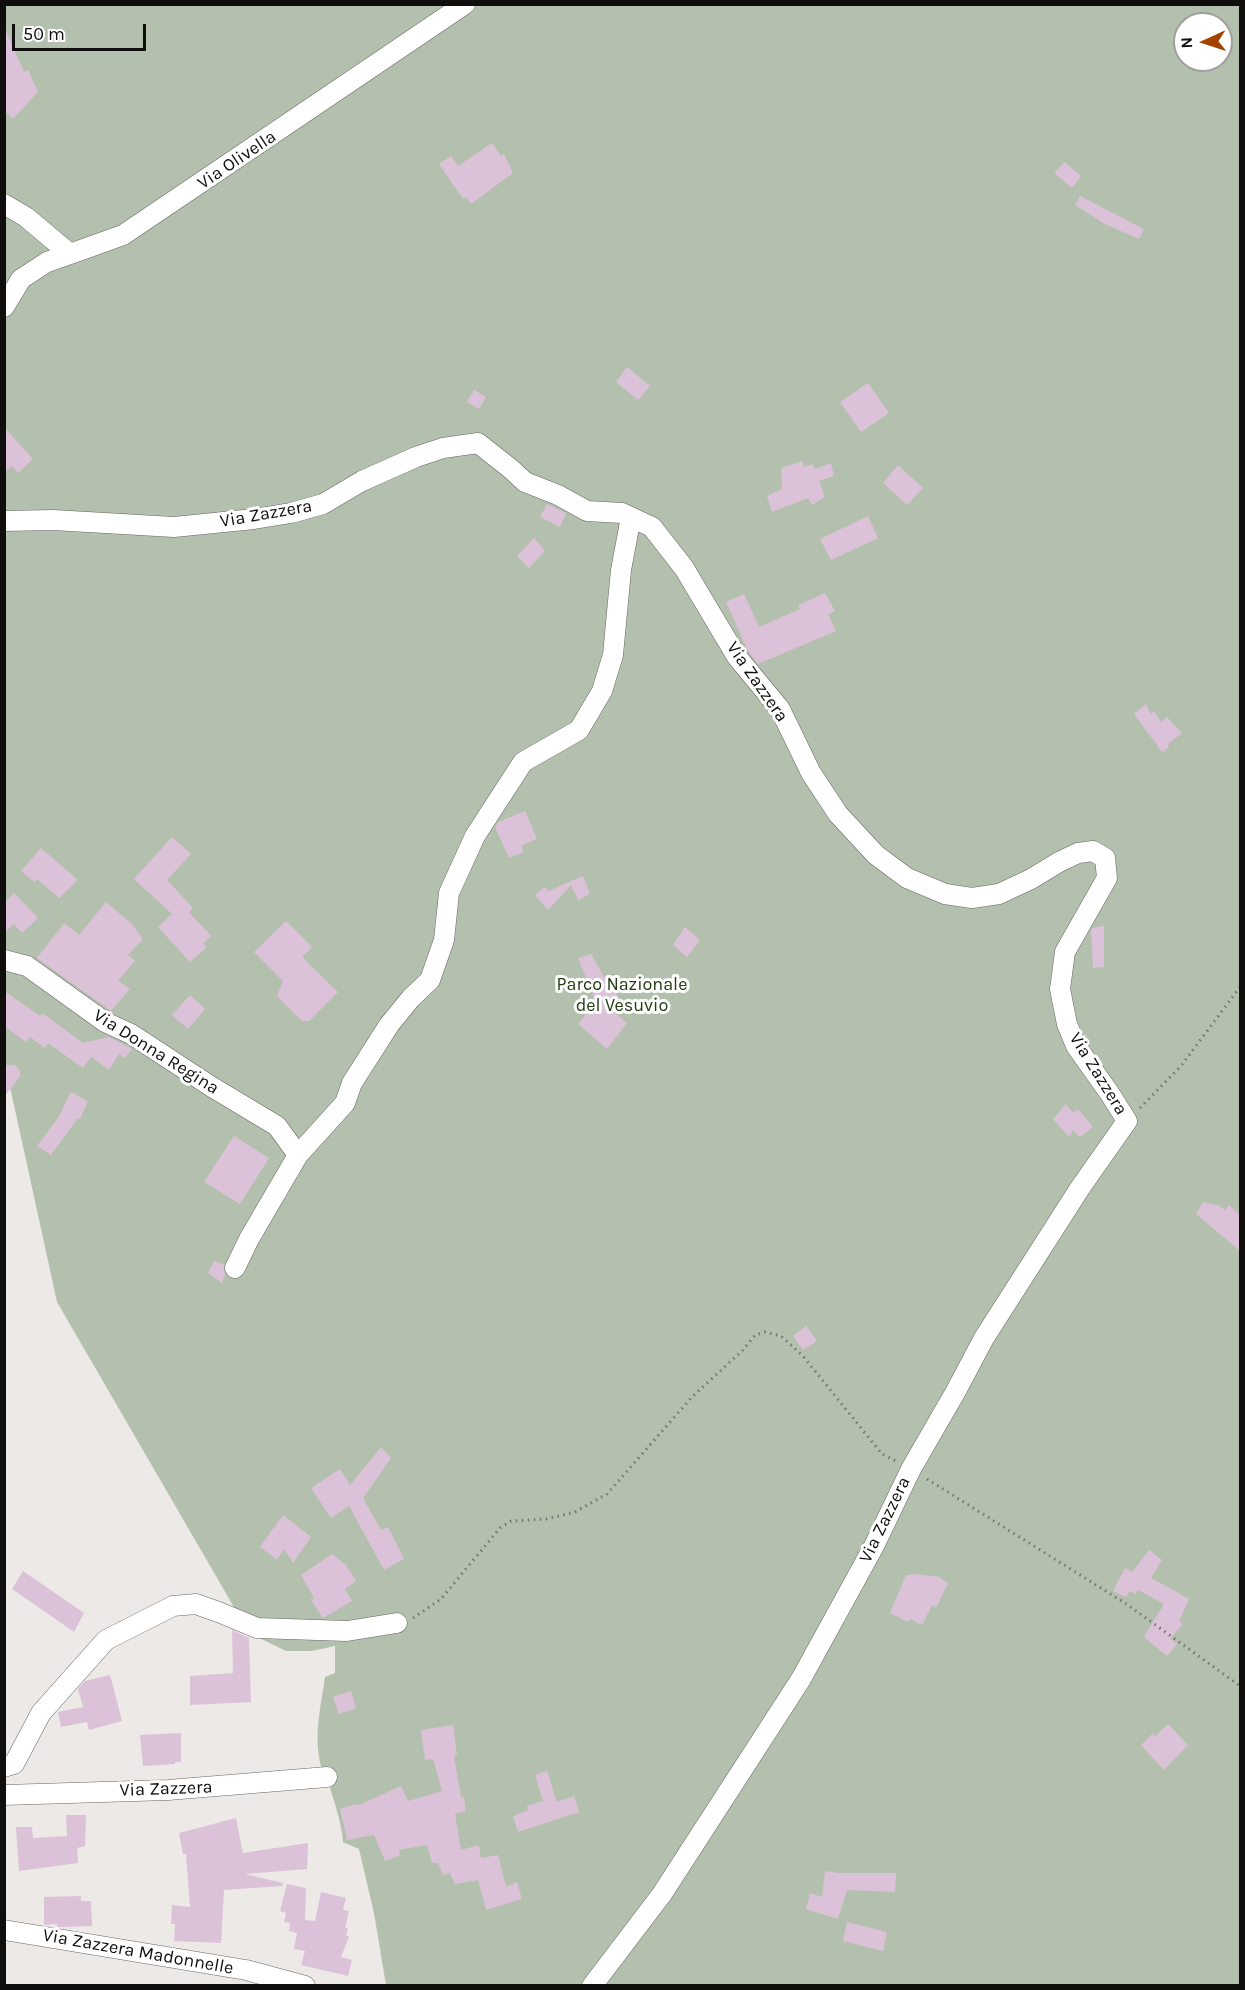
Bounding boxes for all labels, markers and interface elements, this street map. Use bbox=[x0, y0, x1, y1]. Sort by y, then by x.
scale bar bbox=[15, 12, 148, 50]
north arrow bbox=[1173, 12, 1233, 72]
text: 50 m bbox=[23, 23, 65, 45]
text: N bbox=[1177, 37, 1196, 49]
street label: Via Olivella bbox=[194, 126, 280, 194]
street label: Via Zazzera bbox=[218, 495, 314, 533]
street label: Via Zazzera bbox=[721, 638, 793, 726]
park label: Parco Nazionale del Vesuvio bbox=[557, 974, 687, 1016]
street label: Via Donna Regina bbox=[89, 1005, 223, 1099]
street label: Via Zazzera bbox=[1064, 1029, 1132, 1119]
street label: Via Zazzera bbox=[855, 1473, 915, 1567]
street label: Via Zazzera bbox=[119, 1777, 213, 1801]
street label: Via Zazzera Madonnelle bbox=[41, 1925, 235, 1979]

